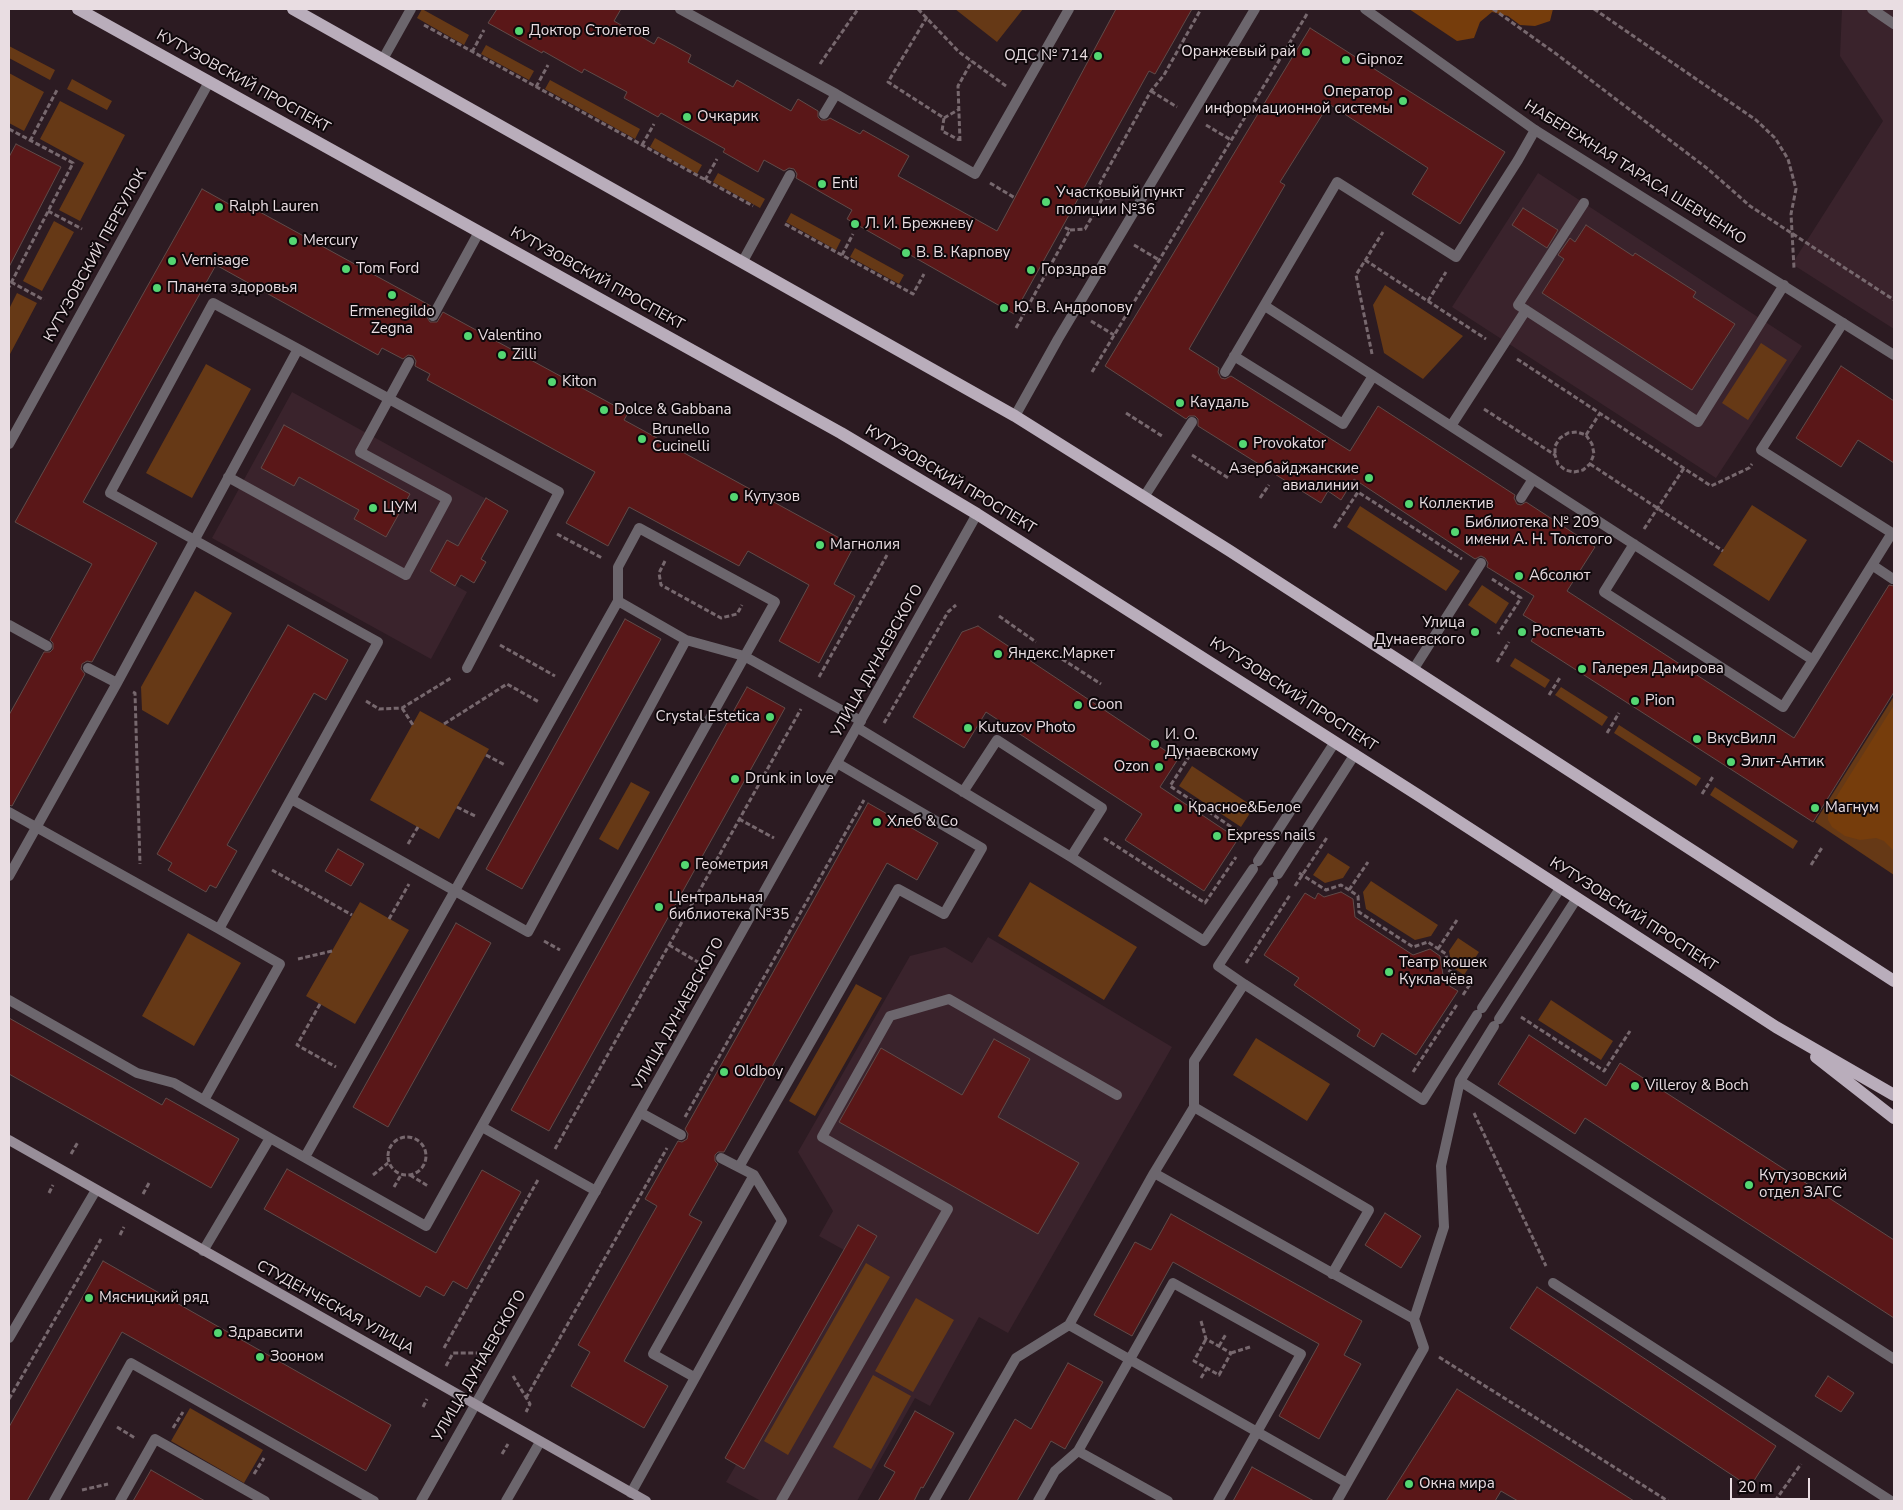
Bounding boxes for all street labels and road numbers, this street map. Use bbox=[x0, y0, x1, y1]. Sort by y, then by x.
street label: КУТУЗОВСКИЙ ПРОСПЕКТ bbox=[153, 27, 333, 137]
street label: НАБЕРЕЖНАЯ ТАРАСА ШЕВЧЕНКО bbox=[1521, 97, 1749, 249]
street label: КУТУЗОВСКИЙ ПЕРЕУЛОК bbox=[41, 166, 151, 346]
street label: КУТУЗОВСКИЙ ПРОСПЕКТ bbox=[507, 224, 687, 334]
street label: КУТУЗОВСКИЙ ПРОСПЕКТ bbox=[861, 422, 1039, 538]
street label: УЛИЦА ДУНАЕВСКОГО bbox=[829, 582, 927, 740]
street label: КУТУЗОВСКИЙ ПРОСПЕКТ bbox=[1206, 634, 1380, 756]
street label: КУТУЗОВСКИЙ ПРОСПЕКТ bbox=[1546, 854, 1720, 976]
street label: УЛИЦА ДУНАЕВСКОГО bbox=[630, 935, 728, 1093]
street label: СТУДЕНЧЕСКАЯ УЛИЦА bbox=[253, 1257, 417, 1359]
street label: УЛИЦА ДУНАЕВСКОГО bbox=[429, 1287, 531, 1445]

